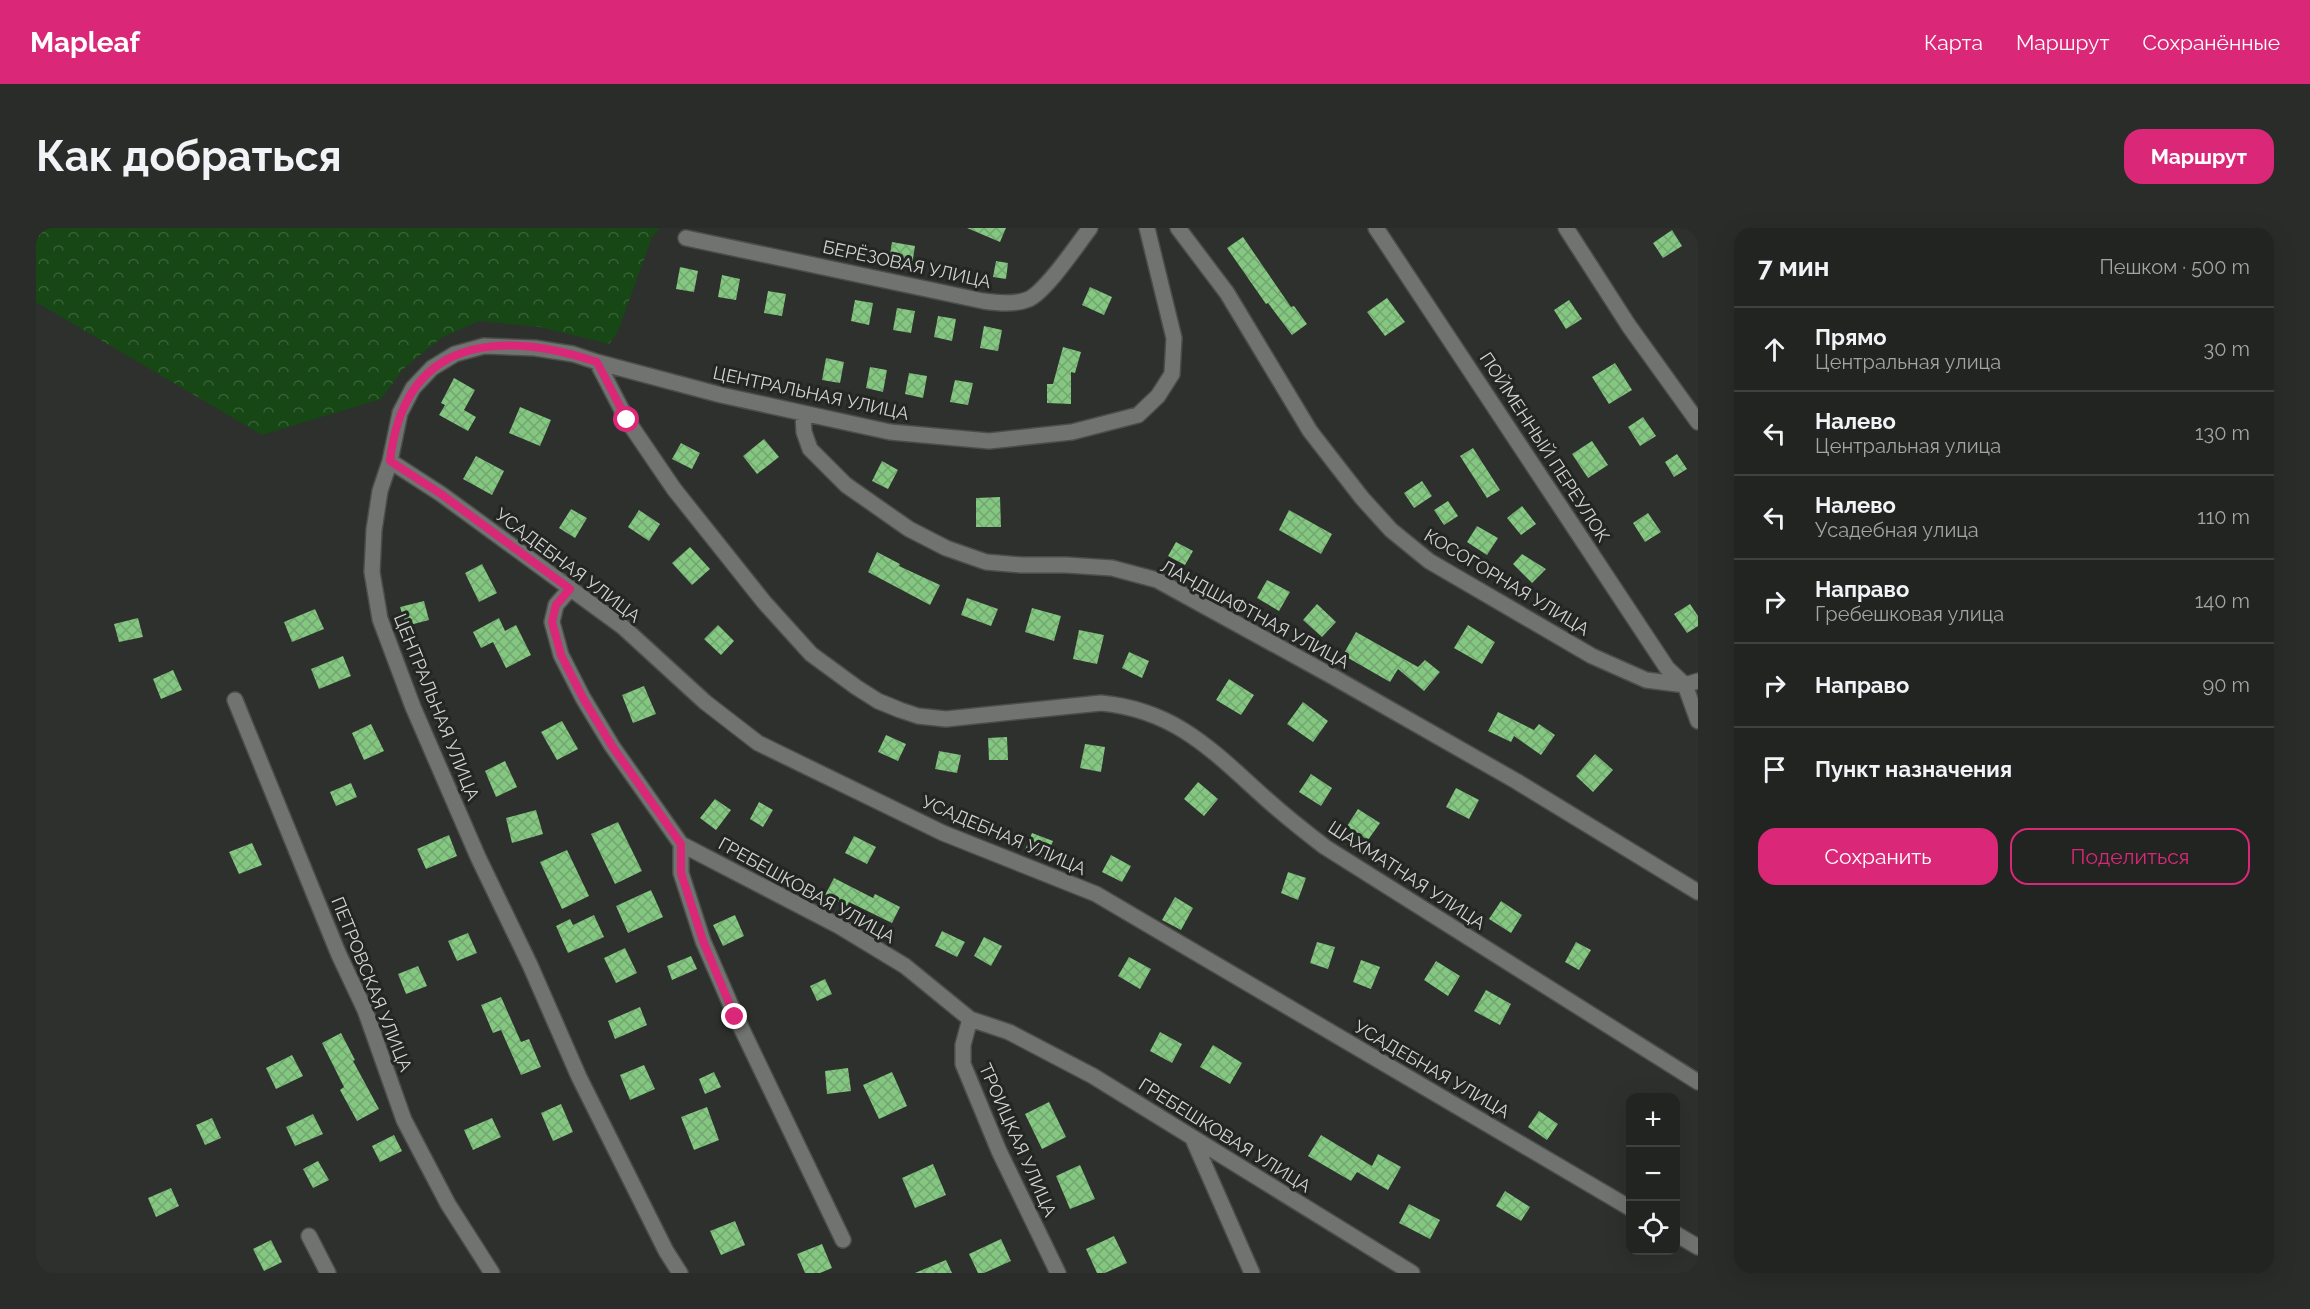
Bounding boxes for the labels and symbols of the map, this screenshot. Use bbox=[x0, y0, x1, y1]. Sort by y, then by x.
street label: БЕРЁЗОВАЯ УЛИЦА bbox=[821, 236, 993, 292]
street label: ПОЙМЕННЫЙ ПЕРЕУЛОК bbox=[1476, 348, 1614, 546]
street label: ЦЕНТРАЛЬНАЯ УЛИЦА bbox=[711, 362, 911, 424]
route start bbox=[613, 406, 639, 432]
street label: УСАДЕБНАЯ УЛИЦА bbox=[491, 504, 645, 626]
street label: КОСОГОРНАЯ УЛИЦА bbox=[1421, 524, 1593, 640]
street label: ЛАНДШАФТНАЯ УЛИЦА bbox=[1157, 555, 1353, 673]
street label: ЦЕНТРАЛЬНАЯ УЛИЦА bbox=[390, 610, 484, 804]
street label: УСАДЕБНАЯ УЛИЦА bbox=[919, 791, 1089, 879]
street label: ШАХМАТНАЯ УЛИЦА bbox=[1325, 816, 1489, 934]
street label: ГРЕБЕШКОВАЯ УЛИЦА bbox=[715, 833, 899, 947]
street label: ПЕТРОВСКАЯ УЛИЦА bbox=[327, 894, 417, 1074]
route end bbox=[721, 1003, 747, 1029]
street label: УСАДЕБНАЯ УЛИЦА bbox=[1350, 1016, 1514, 1122]
street label: ТРОИЦКАЯ УЛИЦА bbox=[975, 1060, 1061, 1220]
street label: ГРЕБЕШКОВАЯ УЛИЦА bbox=[1135, 1073, 1315, 1197]

